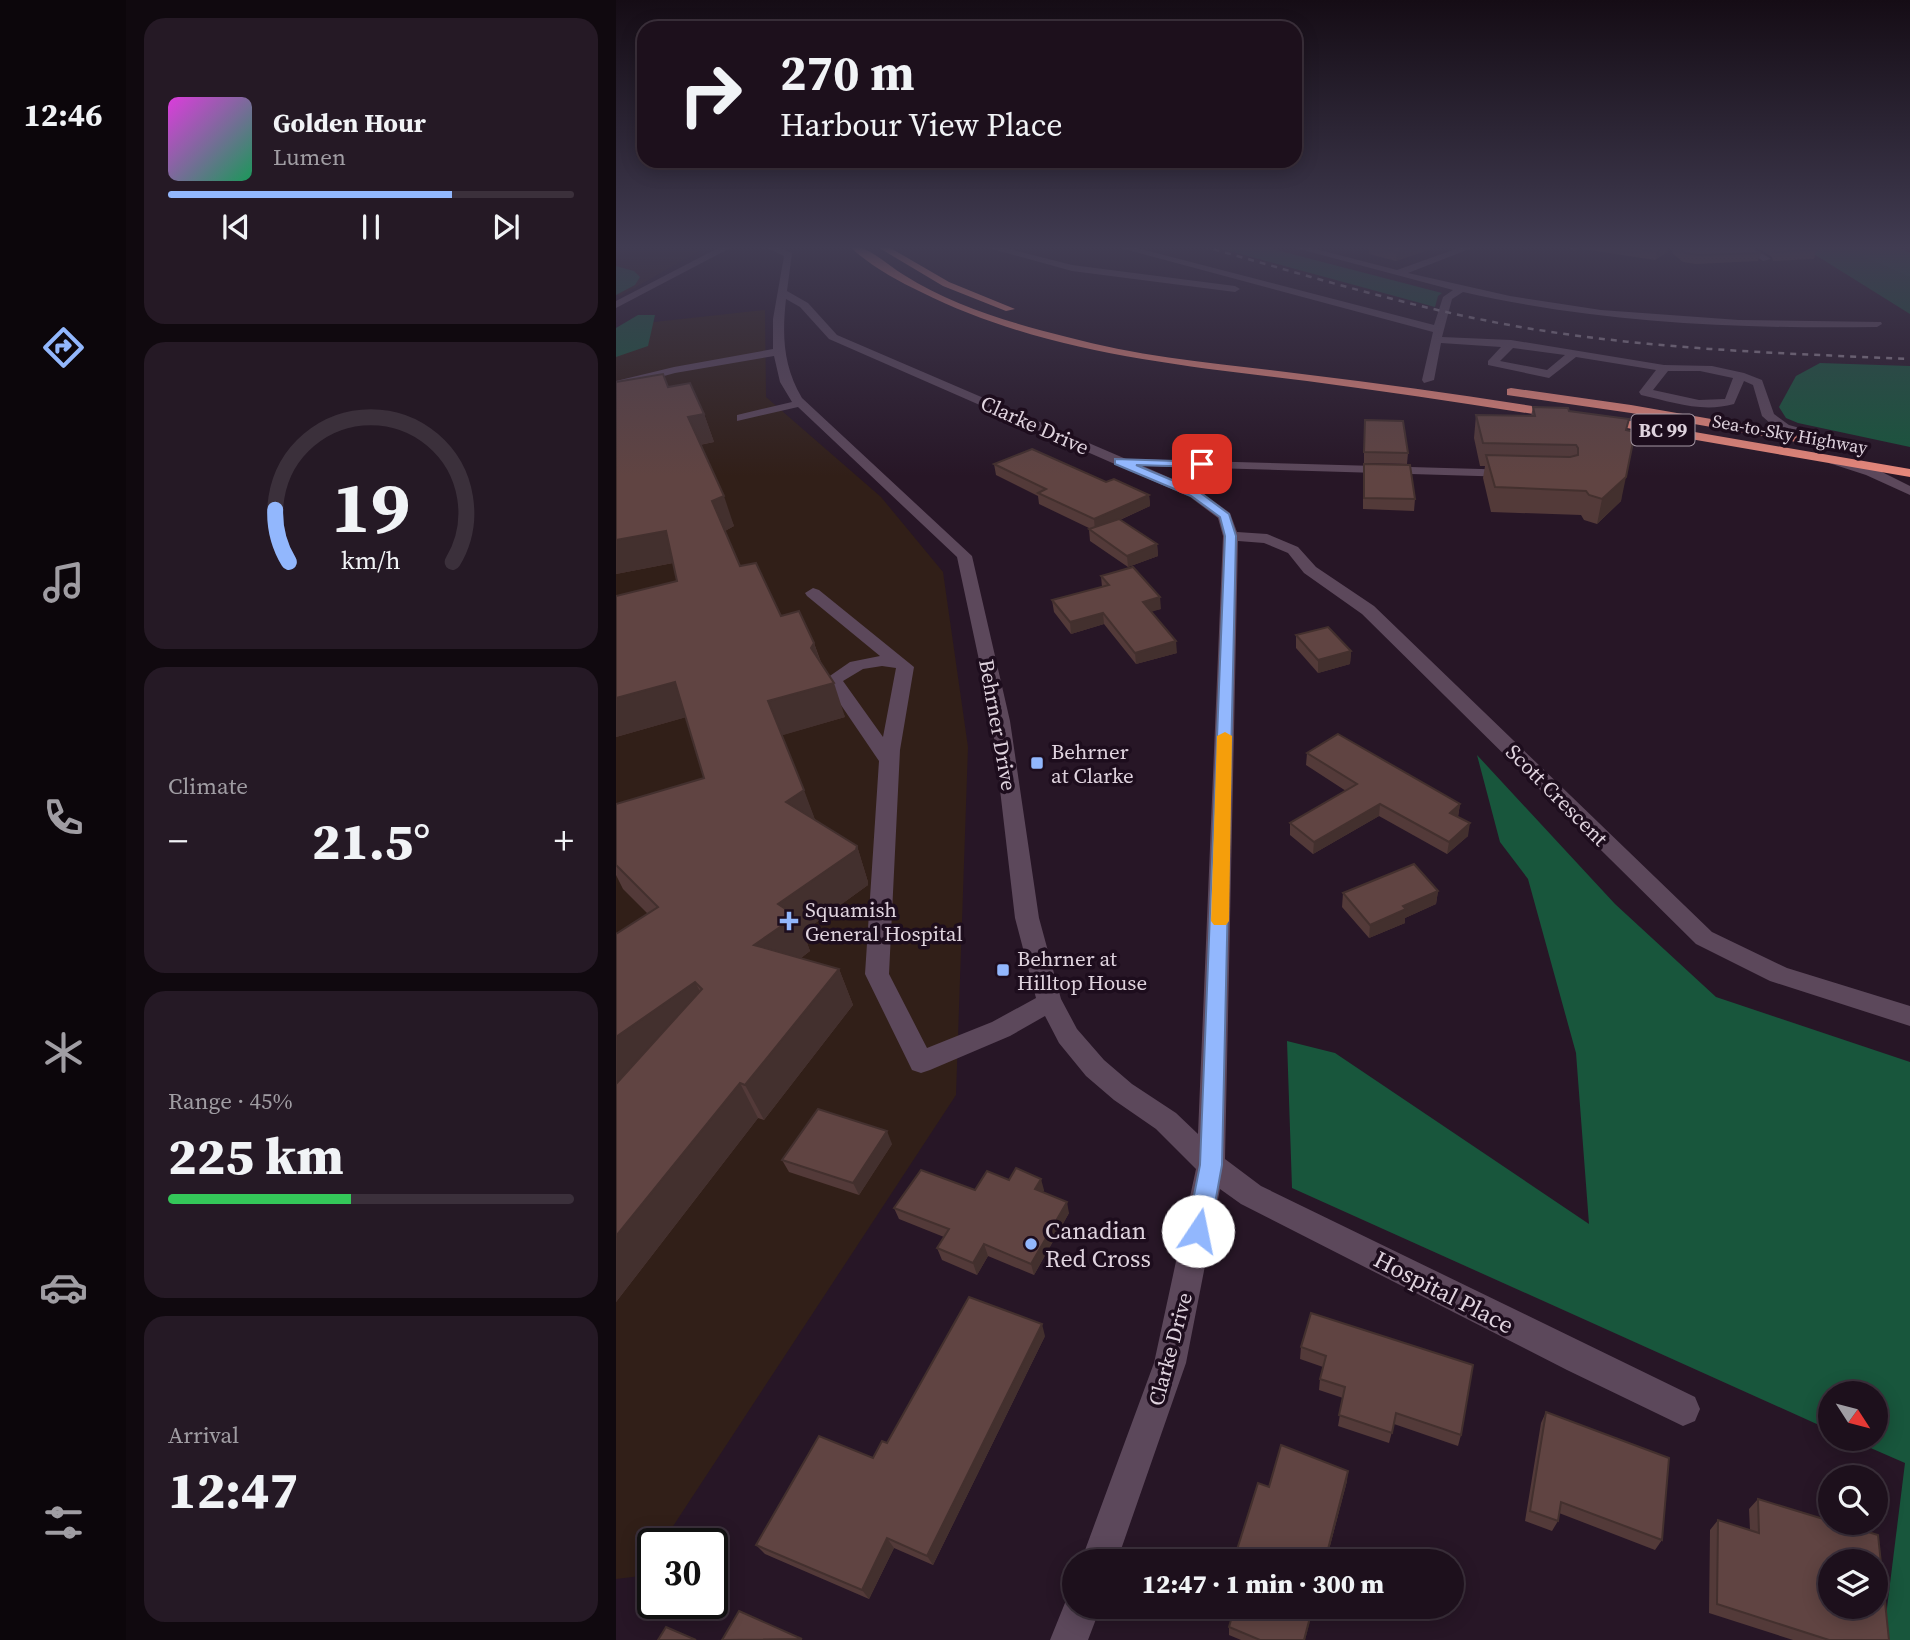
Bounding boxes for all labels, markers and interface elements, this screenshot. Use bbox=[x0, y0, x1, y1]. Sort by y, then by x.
text: 270 m bbox=[780, 39, 915, 106]
icon: right bbox=[665, 49, 756, 140]
text: 12:46 bbox=[24, 93, 102, 137]
text: Harbour View Place bbox=[780, 103, 1063, 147]
text: Golden Hour bbox=[273, 105, 426, 141]
text: Lumen bbox=[273, 141, 346, 173]
icon: previous bbox=[217, 208, 255, 246]
icon: pause bbox=[352, 208, 390, 246]
icon: next bbox=[487, 208, 525, 246]
icon: directions bbox=[39, 323, 88, 372]
street label: Clarke Drive bbox=[976, 388, 1094, 462]
street label: Sea-to-Sky Highway bbox=[1710, 408, 1870, 460]
road number: BC 99 bbox=[1632, 414, 1694, 446]
pin bbox=[1172, 434, 1232, 494]
icon: arrive bbox=[1183, 445, 1221, 483]
text: 19 bbox=[332, 457, 410, 556]
text: km/h bbox=[341, 542, 401, 576]
icon: music bbox=[39, 558, 88, 607]
street label: Behrner Drive bbox=[972, 657, 1024, 793]
place label: Behrner at Clarke bbox=[1051, 737, 1134, 790]
street label: Scott Crescent bbox=[1500, 738, 1614, 852]
marker: Behrner at Clarke bbox=[1029, 755, 1045, 771]
text: Climate bbox=[168, 770, 248, 802]
icon: phone bbox=[39, 793, 88, 842]
text: 21.5° bbox=[312, 805, 430, 876]
text: − bbox=[168, 815, 188, 867]
text: + bbox=[554, 815, 574, 867]
place label: Squamish General Hospital bbox=[805, 895, 963, 948]
marker: Squamish General Hospital bbox=[779, 911, 799, 931]
place label: Behrner at Hilltop House bbox=[1017, 944, 1147, 997]
marker: Behrner at Hilltop House bbox=[995, 962, 1011, 978]
icon: climate bbox=[39, 1028, 88, 1077]
text: Range · 45% bbox=[168, 1085, 293, 1117]
text: 225 km bbox=[168, 1120, 344, 1191]
position arrow bbox=[1161, 1194, 1235, 1268]
place label: Canadian Red Cross bbox=[1045, 1214, 1151, 1275]
marker: Canadian Red Cross bbox=[1023, 1236, 1039, 1252]
street label: Hospital Place bbox=[1368, 1243, 1520, 1341]
icon: car bbox=[39, 1263, 88, 1312]
street label: Clarke Drive bbox=[1141, 1289, 1199, 1409]
north arrow bbox=[1818, 1381, 1888, 1451]
map controls bbox=[1818, 1381, 1888, 1619]
text: Arrival bbox=[168, 1419, 239, 1451]
text: 12:47 bbox=[168, 1454, 298, 1525]
button: search bbox=[1818, 1465, 1888, 1535]
icon: filters bbox=[39, 1498, 88, 1547]
speed limit sign: 30 bbox=[637, 1528, 728, 1619]
button: layers bbox=[1818, 1549, 1888, 1619]
text: 12:47 · 1 min · 300 m bbox=[1142, 1566, 1384, 1602]

